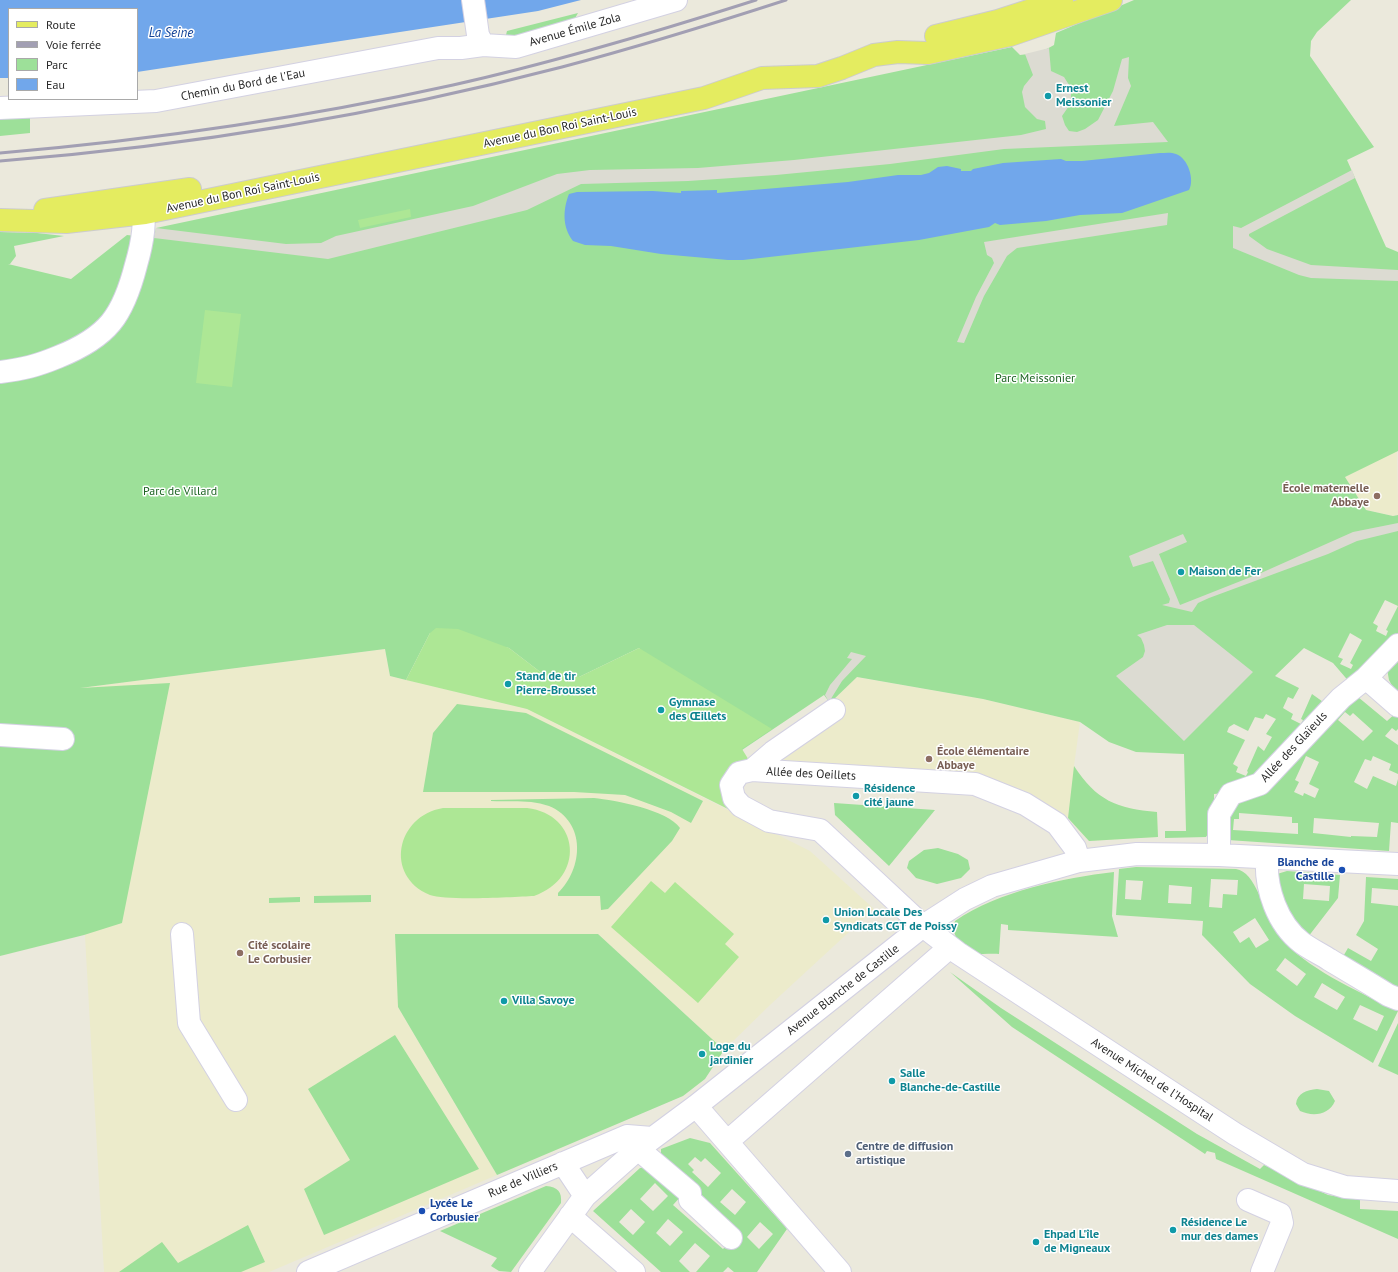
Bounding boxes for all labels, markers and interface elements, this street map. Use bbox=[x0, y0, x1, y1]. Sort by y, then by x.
legend bbox=[8, 8, 138, 100]
street label: Avenue Émile Zola bbox=[528, 10, 622, 50]
text: Route bbox=[46, 17, 76, 32]
water label: La Seine bbox=[149, 25, 193, 41]
text: Voie ferrée bbox=[46, 37, 101, 52]
text: Parc bbox=[46, 57, 68, 72]
street label: Chemin du Bord de l'Eau bbox=[180, 66, 306, 104]
text: Eau bbox=[46, 77, 65, 92]
place label: Ernest Meissonier bbox=[1056, 82, 1112, 110]
marker: Ernest Meissonier bbox=[1043, 91, 1053, 101]
street label: Avenue du Bon Roi Saint-Louis bbox=[482, 105, 638, 151]
street label: Avenue du Bon Roi Saint-Louis bbox=[165, 170, 321, 216]
park label: Parc Meissonier bbox=[995, 372, 1075, 386]
place label: École maternelle Abbaye bbox=[1283, 482, 1369, 510]
park label: Parc de Villard bbox=[143, 485, 217, 499]
marker: École maternelle Abbaye bbox=[1372, 491, 1382, 501]
place label: Maison de Fer bbox=[1189, 565, 1261, 579]
marker: Maison de Fer bbox=[1176, 567, 1186, 577]
place label: Stand de tir Pierre-Brousset bbox=[516, 670, 596, 698]
marker: Stand de tir Pierre-Brousset bbox=[503, 679, 513, 689]
place label: Gymnase des Œillets bbox=[669, 696, 726, 724]
marker: Gymnase des Œillets bbox=[656, 705, 666, 715]
street label: Allée des Glaïeuls bbox=[1258, 709, 1330, 785]
place label: École élémentaire Abbaye bbox=[937, 745, 1029, 773]
marker: École élémentaire Abbaye bbox=[924, 754, 934, 764]
street label: Allée des Oeillets bbox=[766, 764, 856, 784]
place label: Résidence cité jaune bbox=[864, 782, 915, 810]
marker: Résidence cité jaune bbox=[851, 791, 861, 801]
place label: Blanche de Castille bbox=[1277, 856, 1334, 884]
marker: Blanche de Castille bbox=[1337, 865, 1347, 875]
place label: Union Locale Des Syndicats CGT de Poissy bbox=[834, 906, 957, 934]
marker: Union Locale Des Syndicats CGT de Poissy bbox=[821, 915, 831, 925]
place label: Cité scolaire Le Corbusier bbox=[248, 939, 311, 967]
street label: Avenue Blanche de Castille bbox=[784, 942, 902, 1038]
marker: Cité scolaire Le Corbusier bbox=[235, 948, 245, 958]
place label: Villa Savoye bbox=[512, 994, 574, 1008]
marker: Villa Savoye bbox=[499, 996, 509, 1006]
street label: Avenue Michel de l'Hospital bbox=[1088, 1035, 1216, 1125]
place label: Loge du jardinier bbox=[710, 1040, 753, 1068]
marker: Loge du jardinier bbox=[697, 1049, 707, 1059]
place label: Salle Blanche-de-Castille bbox=[900, 1067, 1000, 1095]
marker: Salle Blanche-de-Castille bbox=[887, 1076, 897, 1086]
place label: Centre de diffusion artistique bbox=[856, 1140, 953, 1168]
marker: Centre de diffusion artistique bbox=[843, 1149, 853, 1159]
street label: Rue de Villiers bbox=[486, 1159, 560, 1201]
place label: Lycée Le Corbusier bbox=[430, 1197, 478, 1225]
marker: Lycée Le Corbusier bbox=[417, 1206, 427, 1216]
place label: Résidence Le mur des dames bbox=[1181, 1216, 1258, 1244]
marker: Résidence Le mur des dames bbox=[1168, 1225, 1178, 1235]
place label: Ehpad L'île de Migneaux bbox=[1044, 1228, 1110, 1256]
marker: Ehpad L'île de Migneaux bbox=[1031, 1237, 1041, 1247]

